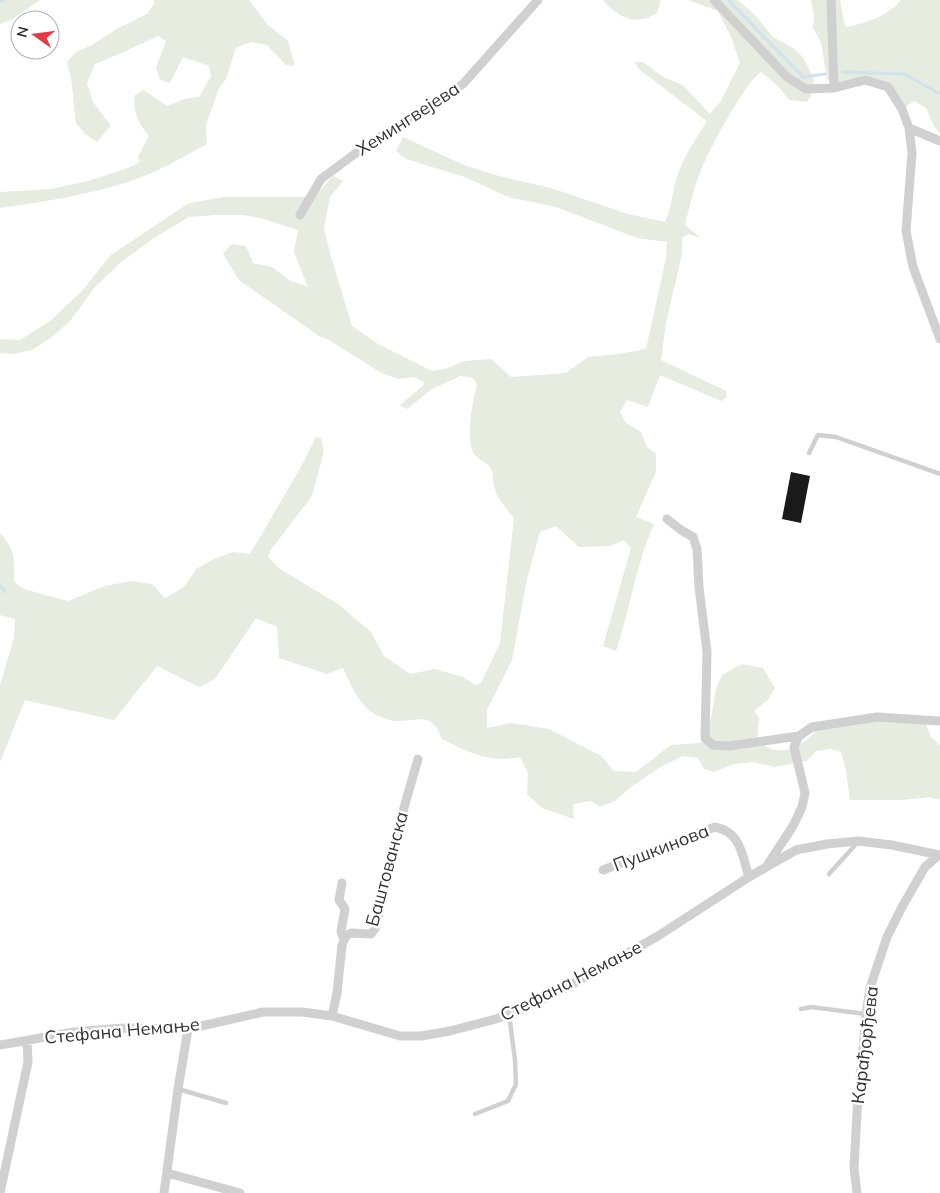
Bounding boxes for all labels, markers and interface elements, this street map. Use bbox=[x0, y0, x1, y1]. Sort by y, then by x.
north arrow bbox=[10, 10, 60, 60]
text: N bbox=[12, 25, 32, 39]
street label: Хемингвејева bbox=[352, 77, 464, 161]
street label: Баштованска bbox=[360, 809, 413, 929]
street label: Пушкинова bbox=[610, 819, 712, 876]
street label: Стефана Немање bbox=[496, 935, 645, 1026]
street label: Карађорђева bbox=[846, 985, 883, 1105]
street label: Стефана Немање bbox=[43, 1012, 201, 1049]

